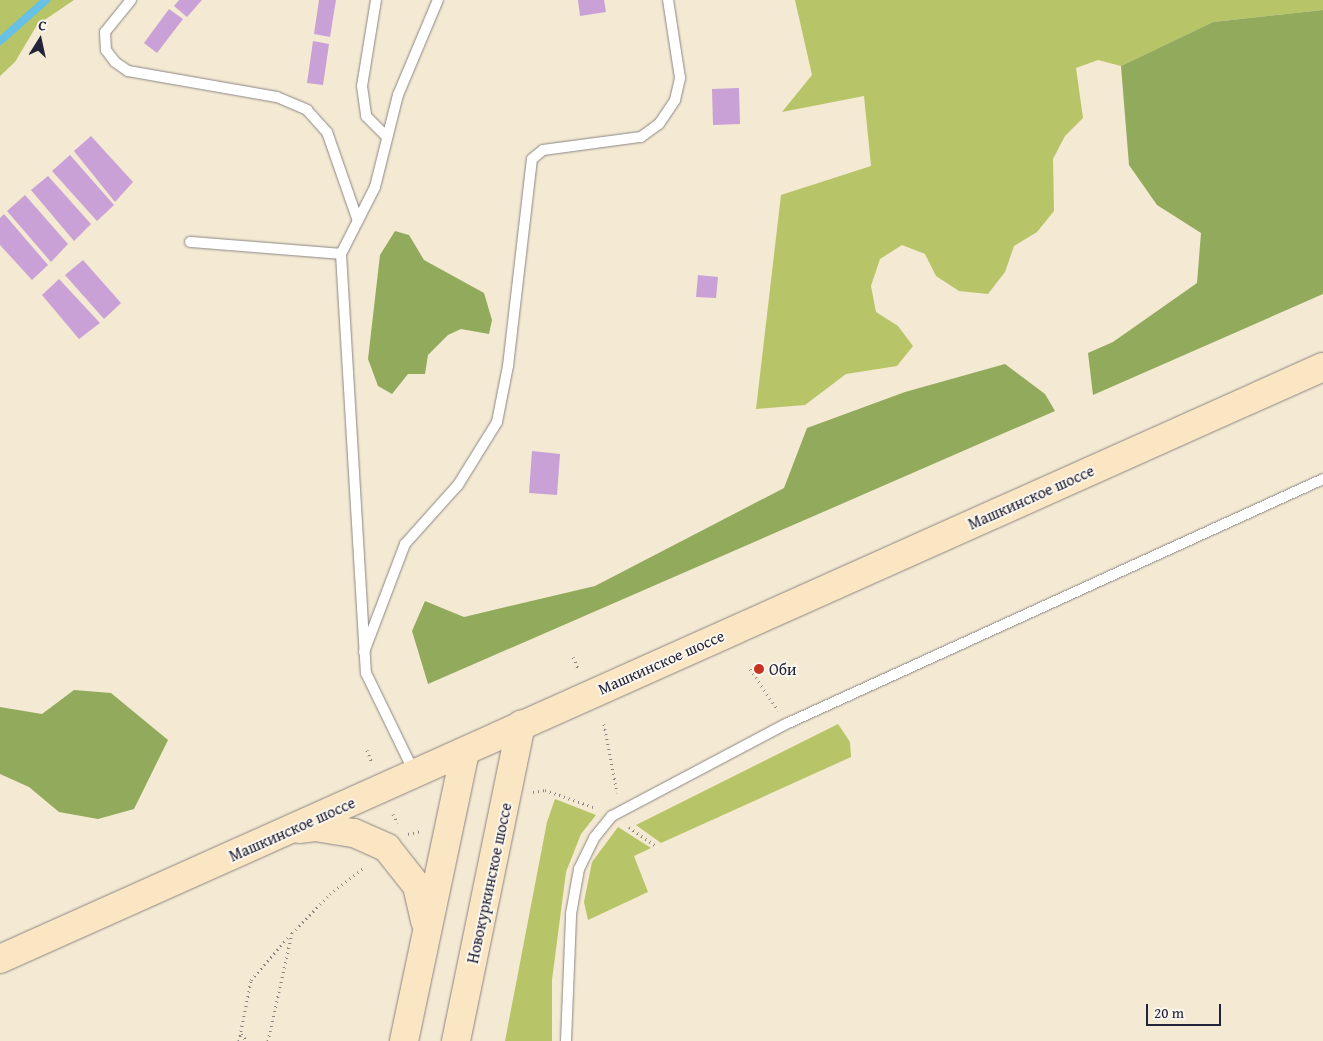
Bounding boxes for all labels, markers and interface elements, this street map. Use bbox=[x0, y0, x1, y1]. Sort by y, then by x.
north arrow bbox=[15, 15, 65, 65]
text: С bbox=[37, 15, 48, 36]
street label: Машкинское шоссе bbox=[965, 461, 1097, 533]
street label: Машкинское шоссе bbox=[595, 626, 727, 698]
place label: Оби bbox=[769, 659, 796, 679]
marker: Оби bbox=[753, 663, 765, 675]
street label: Машкинское шоссе bbox=[226, 793, 358, 865]
street label: Новокуркинское шоссе bbox=[463, 801, 515, 965]
scale bar bbox=[1148, 994, 1223, 1026]
text: 20 m bbox=[1154, 1002, 1184, 1023]

